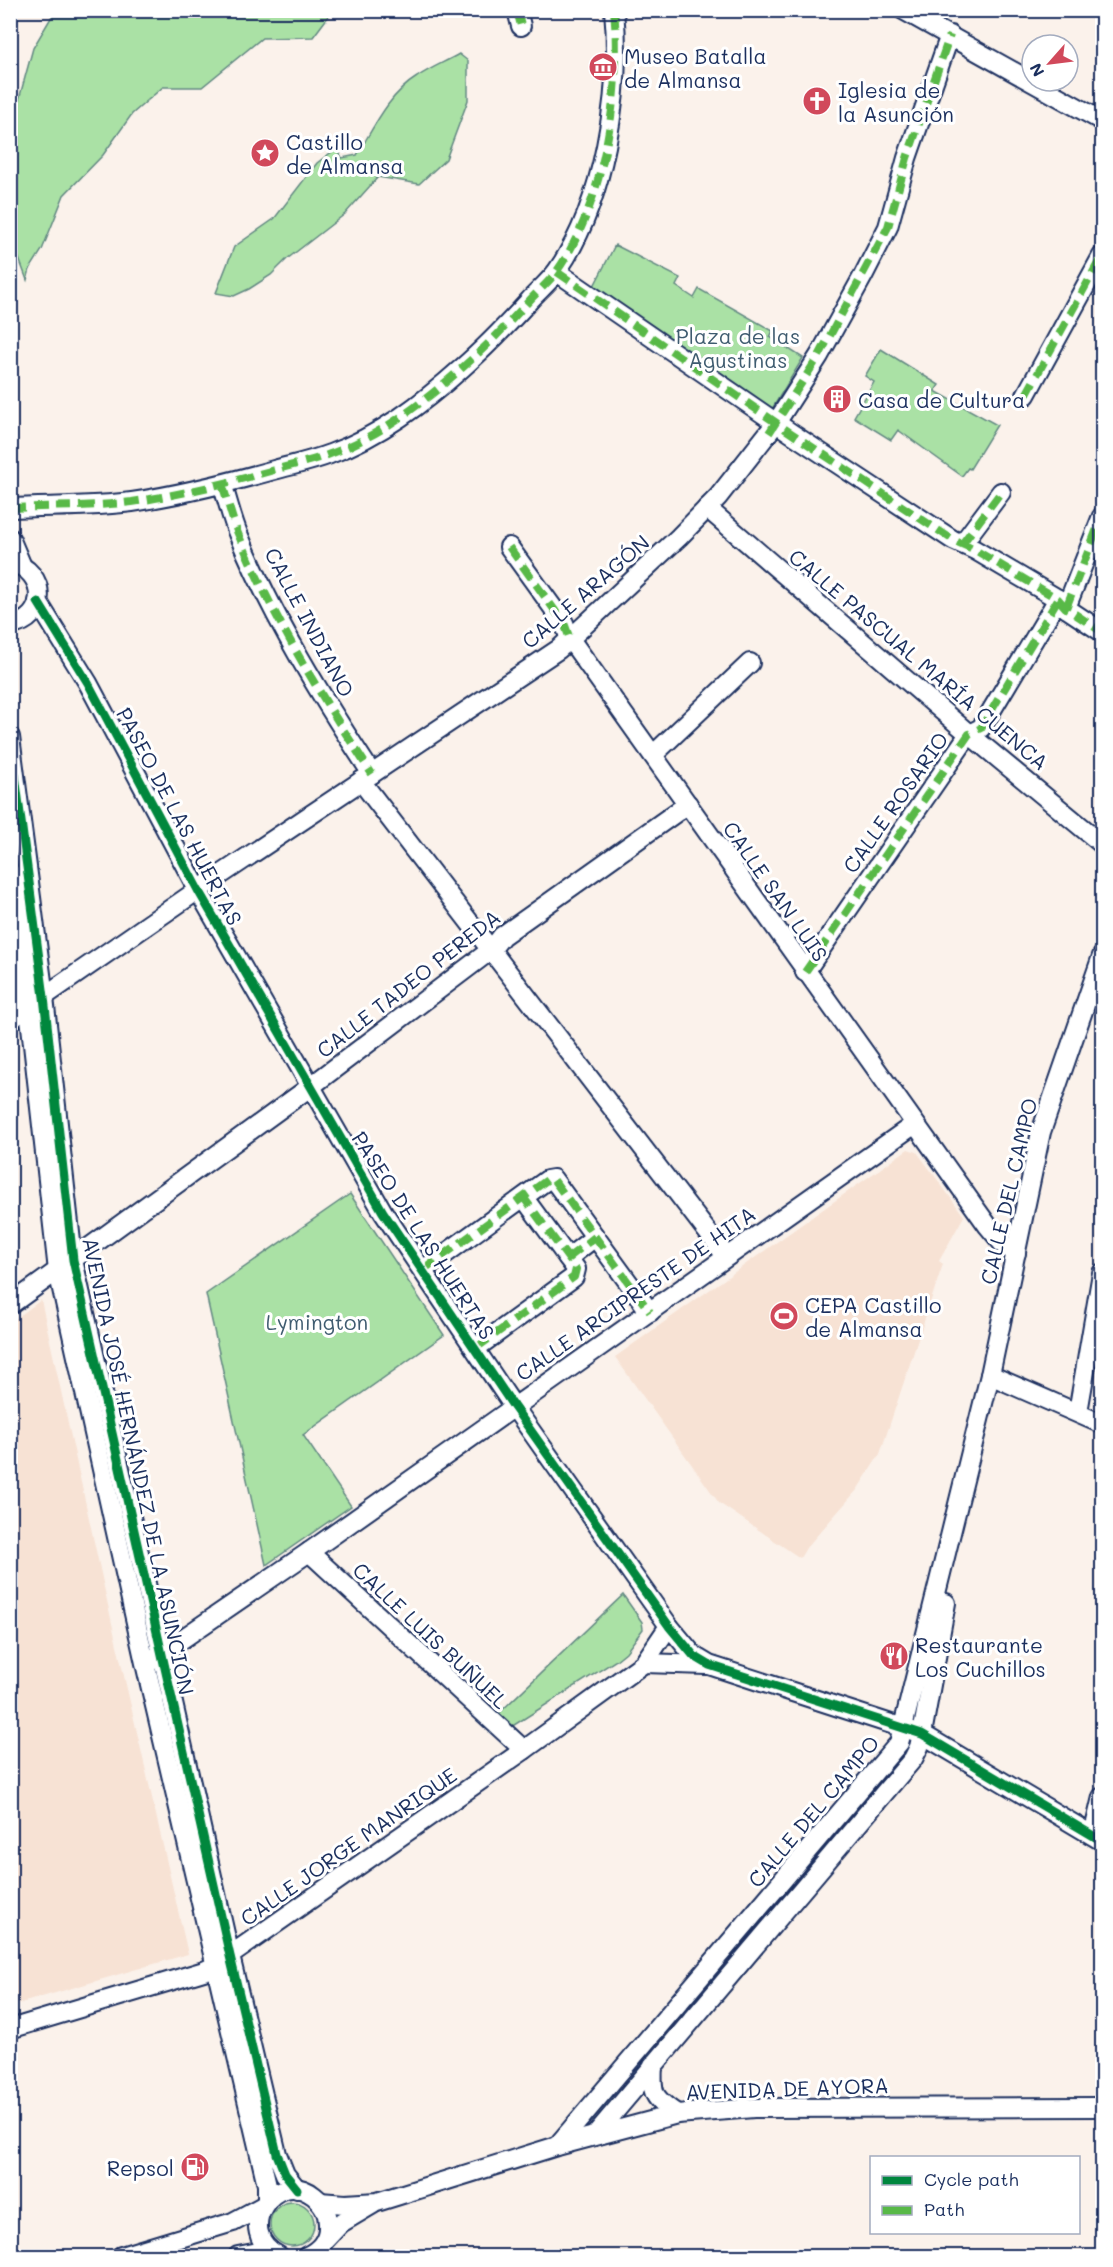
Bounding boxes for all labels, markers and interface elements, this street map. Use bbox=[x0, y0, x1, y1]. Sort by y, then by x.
north arrow bbox=[1020, 33, 1080, 93]
place label: Museo Batalla de Almansa bbox=[624, 42, 767, 93]
museum icon: Museo Batalla de Almansa bbox=[587, 51, 619, 83]
text: N bbox=[1024, 60, 1048, 81]
place label: Iglesia de la Asunción bbox=[838, 76, 954, 127]
church icon: Iglesia de la Asunción bbox=[801, 85, 833, 117]
place label: Castillo de Almansa bbox=[286, 128, 404, 179]
place icon: Castillo de Almansa bbox=[249, 137, 281, 169]
park label: Plaza de las Agustinas bbox=[676, 322, 800, 373]
building icon: Casa de Cultura bbox=[821, 383, 853, 415]
place label: Casa de Cultura bbox=[858, 386, 1025, 413]
street label: CALLE ARAGÓN bbox=[516, 528, 654, 654]
street label: CALLE PASCUAL MARÍA CUENCA bbox=[784, 542, 1054, 776]
street label: CALLE INDIANO bbox=[259, 543, 361, 701]
street label: PASEO DE LAS HUERTAS bbox=[111, 703, 249, 929]
street label: CALLE ROSARIO bbox=[836, 726, 954, 878]
street label: CALLE SAN LUIS bbox=[718, 816, 834, 966]
street label: CALLE TADEO PEREDA bbox=[311, 903, 505, 1063]
street label: CALLE DEL CAMPO bbox=[973, 1095, 1043, 1287]
street label: PASEO DE LAS HUERTAS bbox=[347, 1126, 501, 1344]
street label: CALLE ARCIPRESTE DE HITA bbox=[510, 1200, 760, 1386]
street label: AVENIDA JOSÉ HERNÁNDEZ DE LA ASUNCIÓN bbox=[77, 1235, 201, 1697]
place label: CEPA Castillo de Almansa bbox=[805, 1291, 941, 1342]
sports icon: CEPA Castillo de Almansa bbox=[768, 1300, 800, 1332]
park label: Lymington bbox=[266, 1308, 368, 1335]
street label: CALLE LUIS BUÑUEL bbox=[348, 1556, 514, 1714]
place label: Restaurante Los Cuchillos bbox=[915, 1631, 1046, 1682]
restaurant icon: Restaurante Los Cuchillos bbox=[878, 1640, 910, 1672]
street label: CALLE DEL CAMPO bbox=[741, 1729, 885, 1893]
street label: CALLE JORGE MANRIQUE bbox=[235, 1761, 461, 1931]
street label: AVENIDA DE AYORA bbox=[685, 2071, 889, 2105]
fuel station icon: Repsol bbox=[179, 2151, 211, 2183]
place label: Repsol bbox=[107, 2154, 174, 2181]
legend bbox=[870, 2156, 1080, 2234]
text: Cycle path bbox=[924, 2167, 1019, 2191]
text: Path bbox=[924, 2197, 964, 2221]

